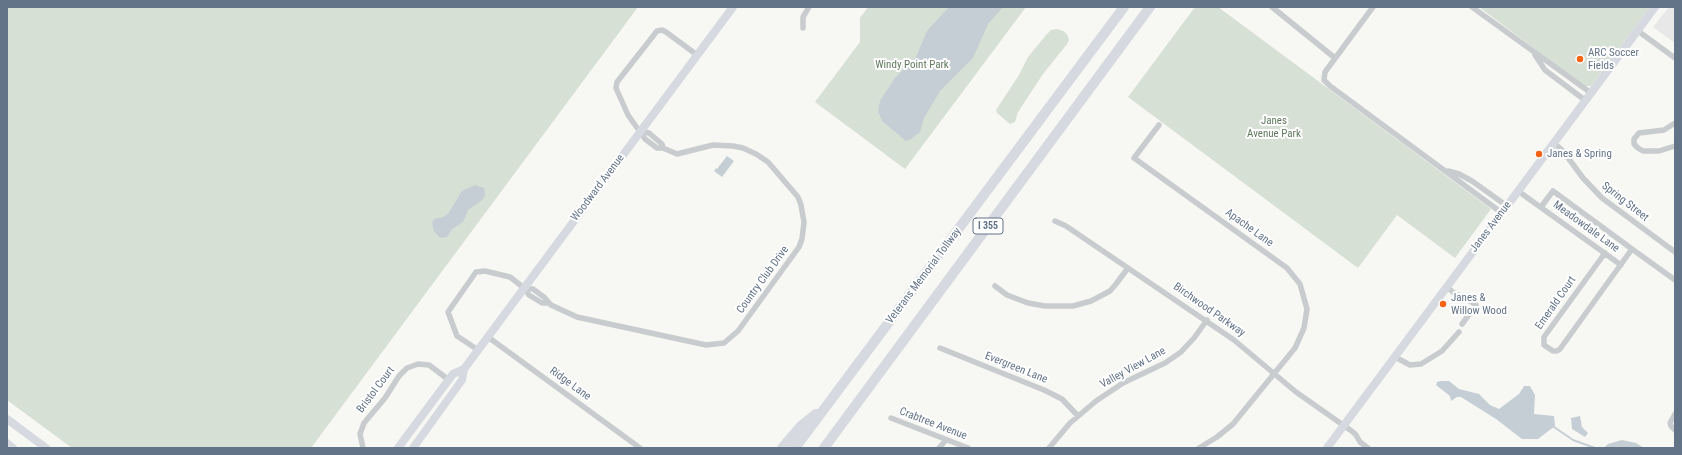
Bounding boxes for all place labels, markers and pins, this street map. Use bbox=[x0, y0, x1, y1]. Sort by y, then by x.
place label: ARC Soccer Fields bbox=[1588, 46, 1639, 72]
marker: ARC Soccer Fields bbox=[1575, 54, 1585, 64]
place label: Janes & Spring bbox=[1547, 147, 1612, 161]
marker: Janes & Spring bbox=[1534, 149, 1544, 159]
place label: Janes & Willow Wood bbox=[1451, 291, 1507, 317]
marker: Janes & Willow Wood bbox=[1438, 299, 1448, 309]

